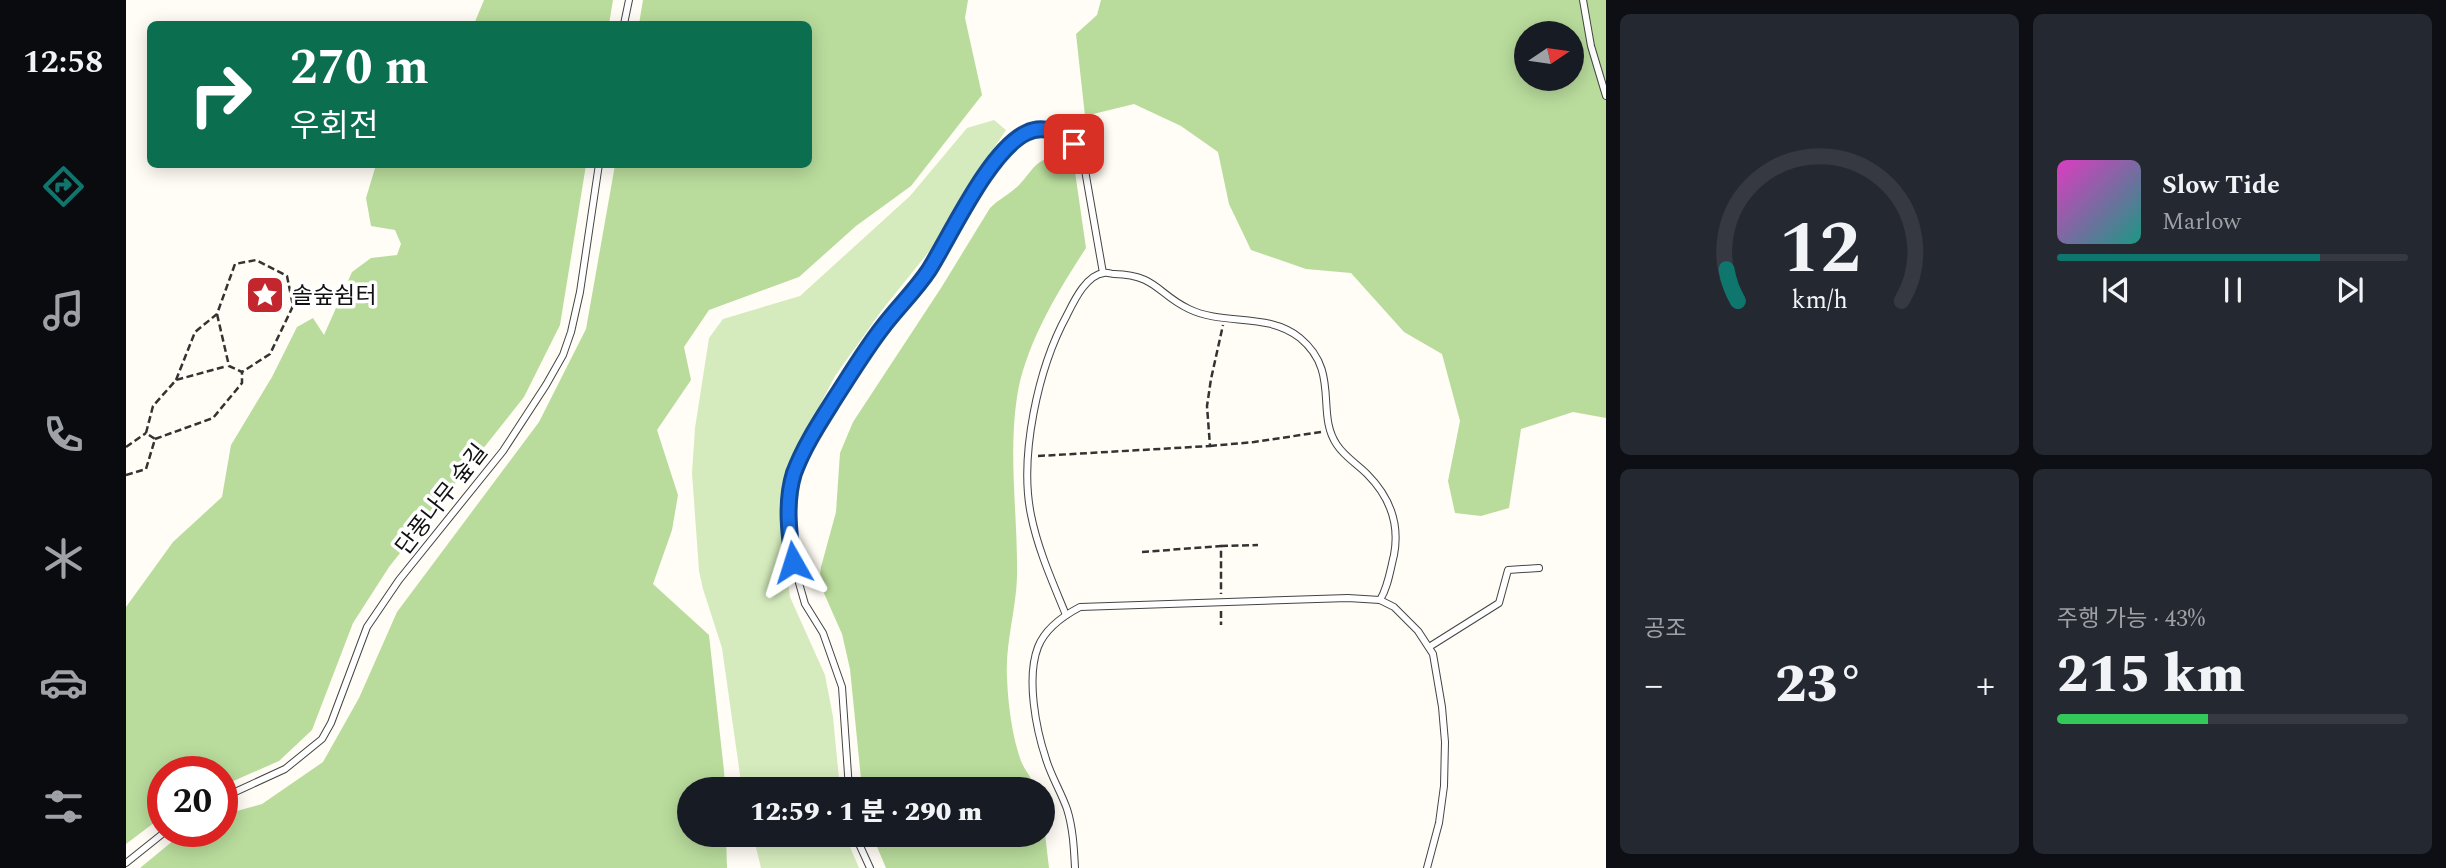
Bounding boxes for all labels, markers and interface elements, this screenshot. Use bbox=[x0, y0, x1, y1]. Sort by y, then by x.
north arrow bbox=[1514, 21, 1584, 91]
map controls bbox=[1514, 21, 1584, 91]
text: 270 m bbox=[290, 31, 429, 106]
text: 12:58 bbox=[23, 38, 103, 87]
icon: right bbox=[175, 49, 266, 140]
text: 우회전 bbox=[290, 102, 378, 151]
pin bbox=[1044, 114, 1104, 174]
icon: arrive bbox=[1055, 125, 1093, 163]
icon: directions bbox=[39, 162, 88, 211]
text: Slow Tide bbox=[2162, 165, 2280, 205]
text: 12 bbox=[1779, 194, 1860, 305]
text: Marlow bbox=[2162, 205, 2241, 240]
icon: previous bbox=[2097, 271, 2135, 309]
icon: pause bbox=[2214, 271, 2252, 309]
icon: next bbox=[2331, 271, 2369, 309]
place icon: 솔숲쉼터 bbox=[244, 274, 286, 316]
place label: 솔숲쉼터 bbox=[292, 279, 377, 314]
text: km/h bbox=[1791, 282, 1848, 320]
icon: music bbox=[39, 286, 88, 335]
icon: phone bbox=[39, 410, 88, 459]
street label: 단풍나무 숲길 bbox=[388, 437, 497, 563]
position arrow bbox=[756, 525, 830, 599]
icon: climate bbox=[39, 534, 88, 583]
text: 주행 가능 · 43% bbox=[2057, 602, 2205, 637]
text: 공조 bbox=[1644, 612, 1686, 647]
text: 215 km bbox=[2057, 636, 2245, 715]
text: 23° bbox=[1775, 646, 1864, 725]
text: − bbox=[1644, 657, 1663, 715]
text: + bbox=[1976, 657, 1995, 715]
icon: car bbox=[39, 658, 88, 707]
speed limit sign: 20 bbox=[147, 756, 238, 847]
icon: filters bbox=[39, 782, 88, 831]
text: 12:59 · 1 분 · 290 m bbox=[750, 792, 982, 832]

